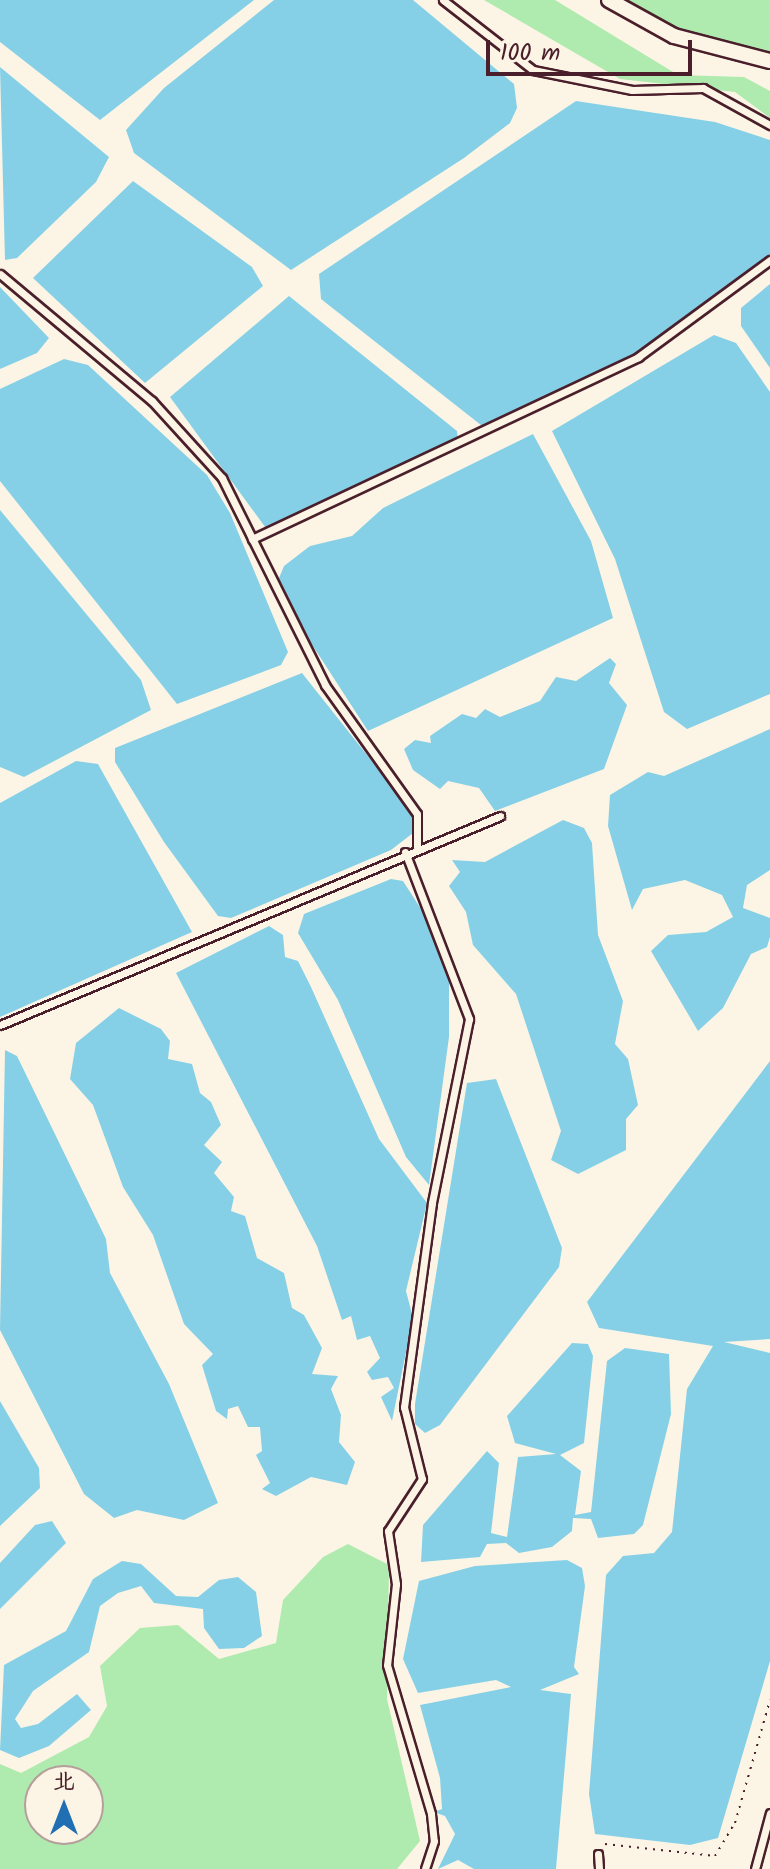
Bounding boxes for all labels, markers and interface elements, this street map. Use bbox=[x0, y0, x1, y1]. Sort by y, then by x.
scale bar bbox=[490, 24, 696, 74]
text: 100 m bbox=[500, 34, 560, 73]
north arrow bbox=[24, 1765, 104, 1845]
text: 北 bbox=[53, 1765, 75, 1800]

